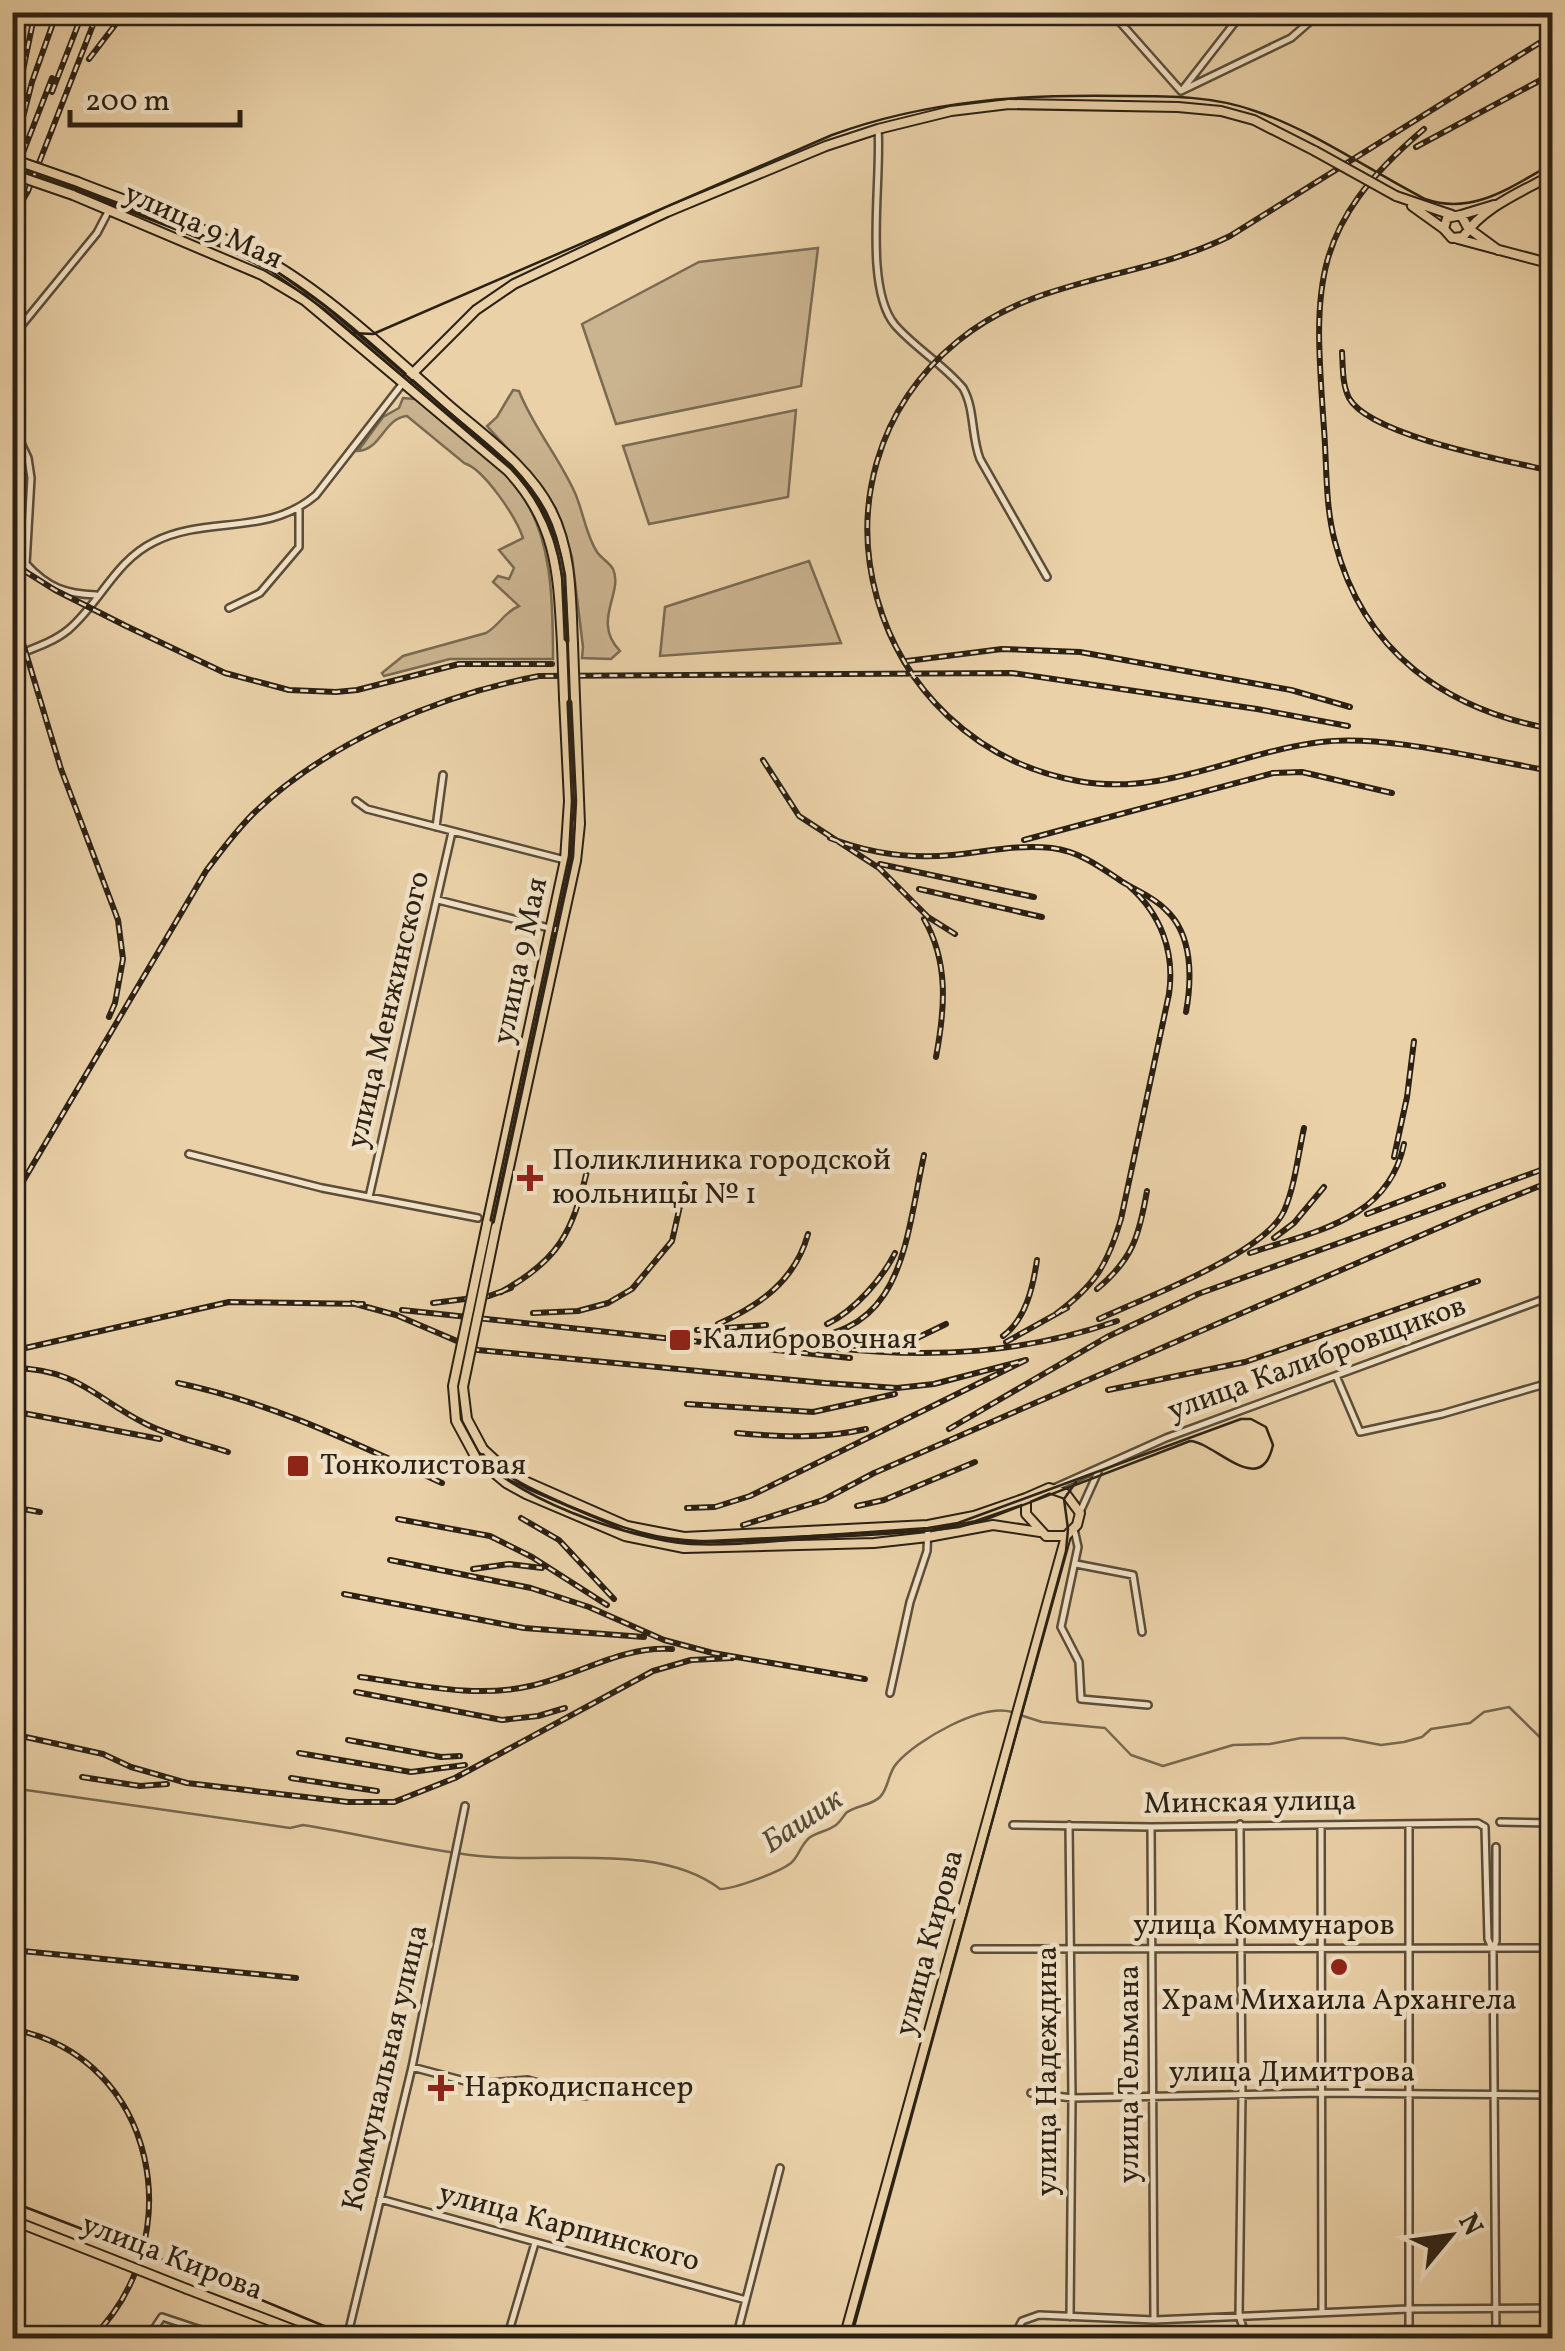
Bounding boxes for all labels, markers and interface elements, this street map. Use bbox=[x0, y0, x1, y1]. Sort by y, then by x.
scale bar bbox=[70, 65, 240, 127]
text: 200 m bbox=[85, 81, 170, 123]
street label: улица 9 Мая bbox=[117, 173, 289, 281]
street label: улица Менжинского bbox=[337, 867, 441, 1153]
street label: улица 9 Мая bbox=[483, 874, 559, 1048]
place label: Поликлиника городской юольницы № 1 bbox=[552, 1140, 891, 1216]
marker: Поликлиника городской юольницы № 1 bbox=[517, 1165, 543, 1191]
street label: улица Калибровщиков bbox=[1162, 1285, 1472, 1433]
place label: Калибровочная bbox=[702, 1319, 917, 1361]
marker: Калибровочная bbox=[667, 1327, 693, 1353]
place label: Тонколистовая bbox=[320, 1445, 526, 1487]
marker: Тонколистовая bbox=[285, 1453, 311, 1479]
water label: Башик bbox=[754, 1778, 853, 1865]
street label: Минская улица bbox=[1143, 1780, 1357, 1826]
street label: улица Кирова bbox=[885, 1845, 975, 2041]
street label: улица Коммунаров bbox=[1133, 1905, 1395, 1947]
street label: Коммунальная улица bbox=[333, 1921, 439, 2215]
street label: улица Надеждина bbox=[1027, 1946, 1069, 2196]
marker: Храм Михаила Архангела bbox=[1328, 1956, 1350, 1978]
street label: улица Тельмана bbox=[1109, 1965, 1151, 2183]
place label: Храм Михаила Архангела bbox=[1161, 1980, 1517, 2022]
street label: улица Димитрова bbox=[1169, 2052, 1415, 2094]
place label: Наркодиспансер bbox=[464, 2067, 693, 2109]
marker: Наркодиспансер bbox=[428, 2075, 454, 2101]
street label: улица Карпинского bbox=[434, 2173, 704, 2283]
north arrow bbox=[1400, 2186, 1500, 2286]
street label: улица Кирова bbox=[75, 2204, 269, 2312]
text: N bbox=[1448, 2207, 1492, 2243]

